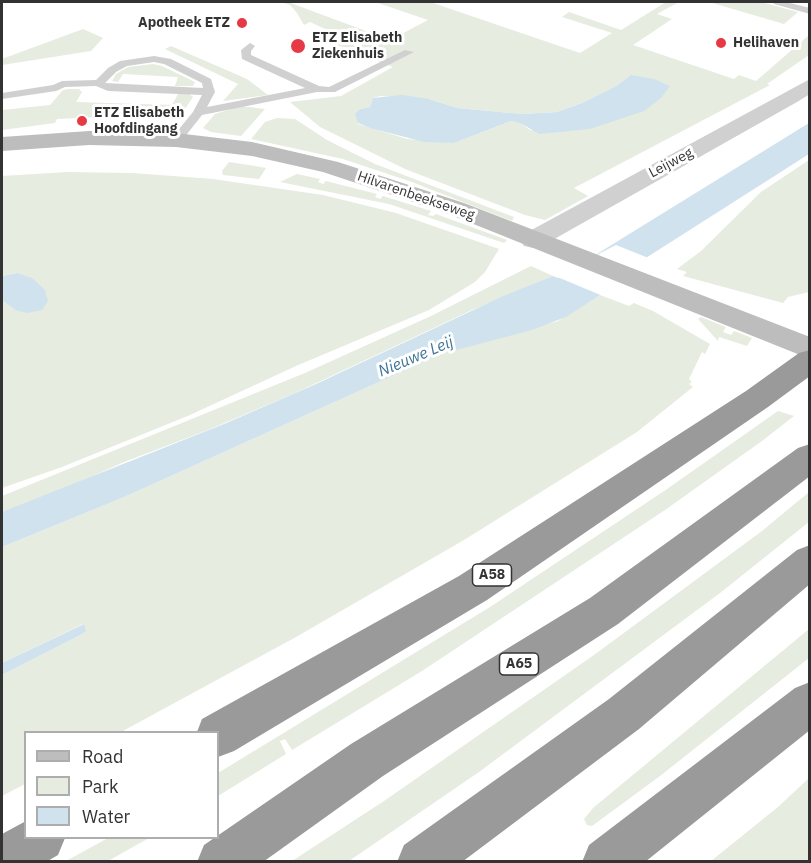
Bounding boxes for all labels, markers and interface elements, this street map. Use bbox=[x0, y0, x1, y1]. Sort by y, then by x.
place label: Apotheek ETZ bbox=[138, 15, 230, 31]
marker: Apotheek ETZ bbox=[235, 16, 249, 30]
place label: ETZ Elisabeth Ziekenhuis bbox=[312, 30, 402, 62]
place label: Helihaven bbox=[733, 35, 799, 51]
marker: Helihaven bbox=[714, 36, 728, 50]
marker: ETZ Elisabeth Ziekenhuis bbox=[289, 37, 307, 55]
place label: ETZ Elisabeth Hoofdingang bbox=[94, 105, 184, 138]
marker: ETZ Elisabeth Hoofdingang bbox=[75, 114, 89, 128]
street label: Leijweg bbox=[646, 144, 696, 182]
street label: Hilvarenbeekseweg bbox=[355, 168, 477, 224]
water label: Nieuwe Leij bbox=[376, 333, 456, 381]
road number: A58 bbox=[472, 564, 512, 586]
road number: A65 bbox=[500, 653, 538, 675]
legend bbox=[24, 731, 219, 839]
text: Road bbox=[82, 745, 123, 768]
text: Park bbox=[82, 775, 118, 798]
text: Water bbox=[82, 805, 130, 828]

